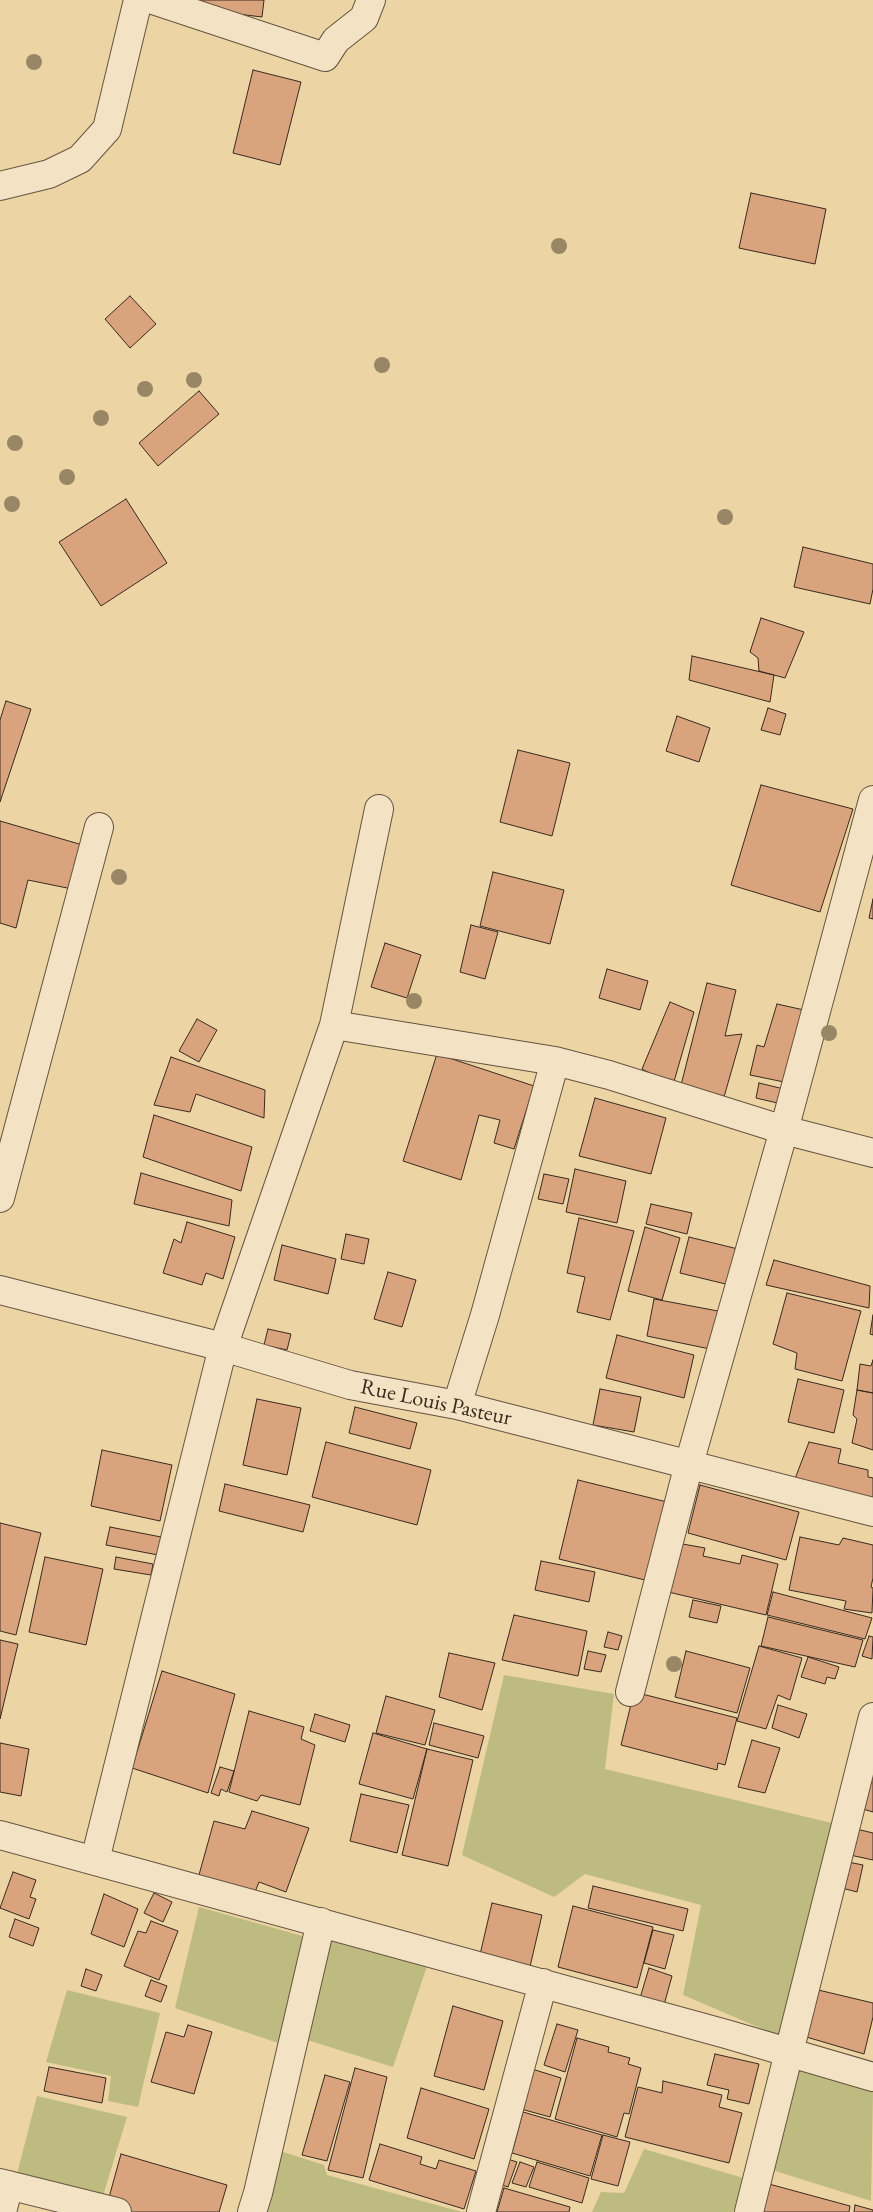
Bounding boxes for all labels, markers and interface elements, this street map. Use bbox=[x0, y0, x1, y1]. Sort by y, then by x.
street label: Rue Louis Pasteur bbox=[358, 1374, 514, 1432]

